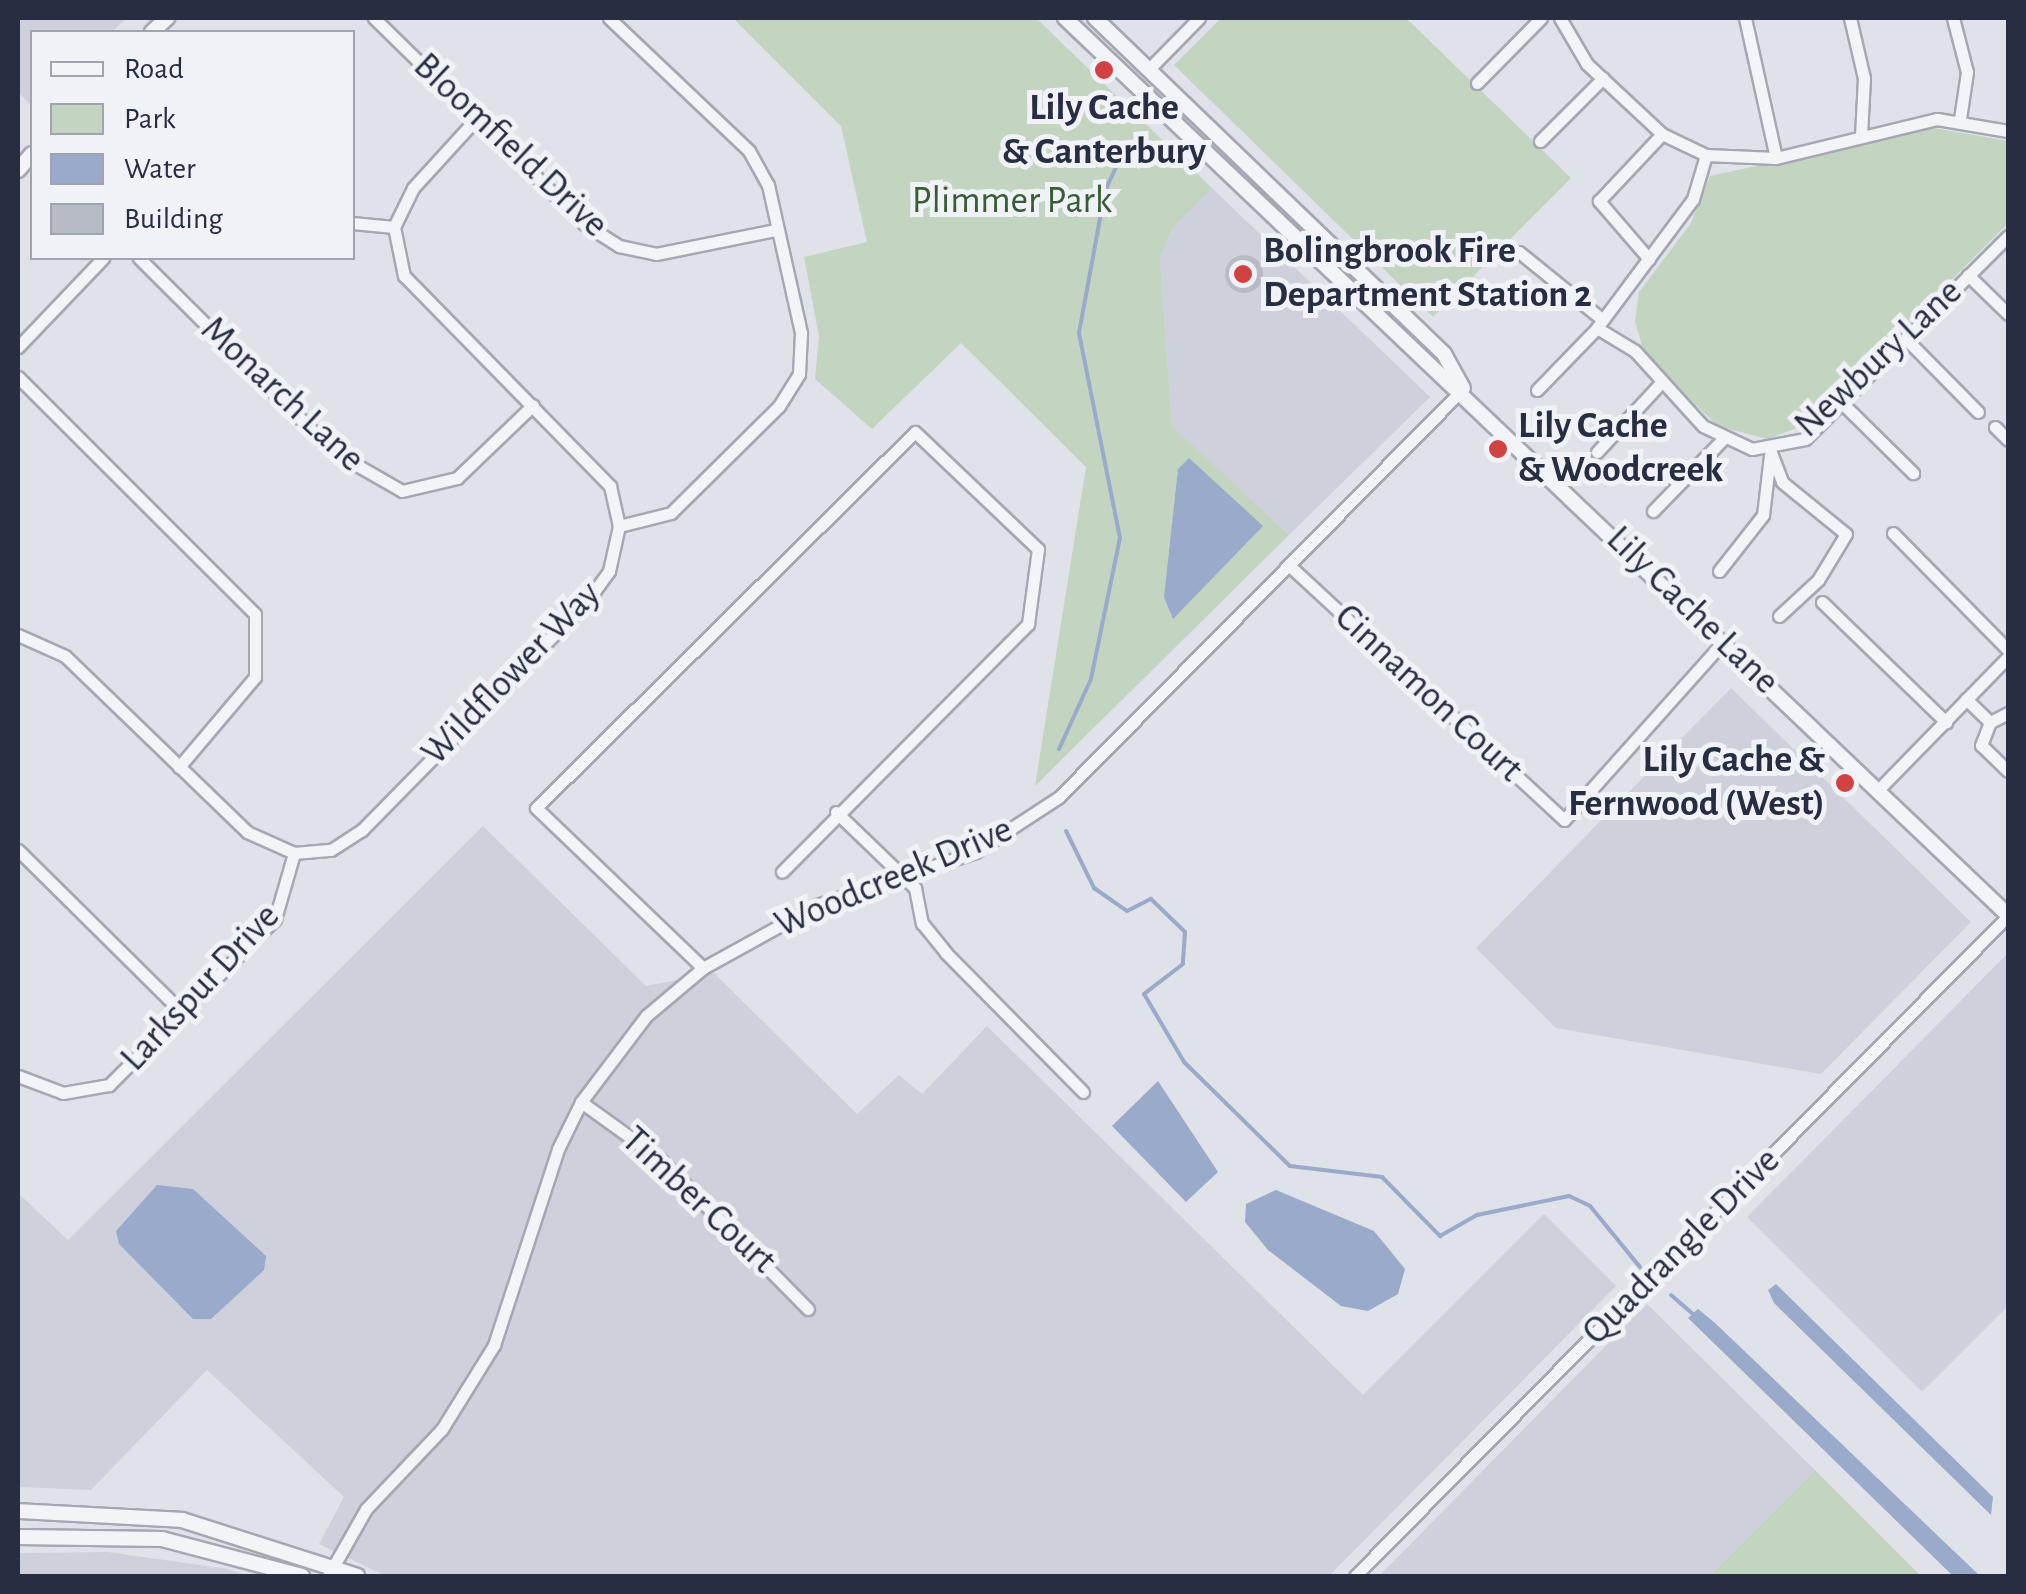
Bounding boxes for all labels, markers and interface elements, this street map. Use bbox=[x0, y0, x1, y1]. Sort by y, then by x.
legend bbox=[30, 30, 355, 260]
street label: Bloomfield Drive bbox=[403, 44, 617, 248]
text: Road bbox=[124, 54, 184, 84]
marker: Lily Cache & Canterbury bbox=[1093, 59, 1115, 81]
place label: Lily Cache & Canterbury bbox=[1002, 86, 1206, 175]
text: Park bbox=[124, 104, 176, 134]
text: Water bbox=[124, 154, 196, 184]
park label: Plimmer Park bbox=[912, 179, 1112, 225]
text: Building bbox=[124, 204, 223, 234]
place label: Bolingbrook Fire Department Station 2 bbox=[1263, 229, 1592, 318]
marker: Bolingbrook Fire Department Station 2 bbox=[1232, 263, 1254, 285]
street label: Newbury Lane bbox=[1786, 270, 1972, 448]
street label: Monarch Lane bbox=[191, 308, 373, 482]
place label: Lily Cache & Woodcreek bbox=[1518, 404, 1723, 494]
marker: Lily Cache & Woodcreek bbox=[1487, 438, 1509, 460]
street label: Lily Cache Lane bbox=[1596, 517, 1788, 705]
street label: Wildflower Way bbox=[413, 572, 611, 776]
street label: Cinnamon Court bbox=[1324, 595, 1532, 793]
place label: Lily Cache & Fernwood (West) bbox=[1568, 738, 1825, 828]
marker: Lily Cache & Fernwood (West) bbox=[1834, 772, 1856, 794]
street label: Woodcreek Drive bbox=[768, 807, 1020, 949]
street label: Larkspur Drive bbox=[112, 895, 290, 1081]
street label: Timber Court bbox=[611, 1118, 785, 1284]
street label: Quadrangle Drive bbox=[1574, 1139, 1790, 1355]

